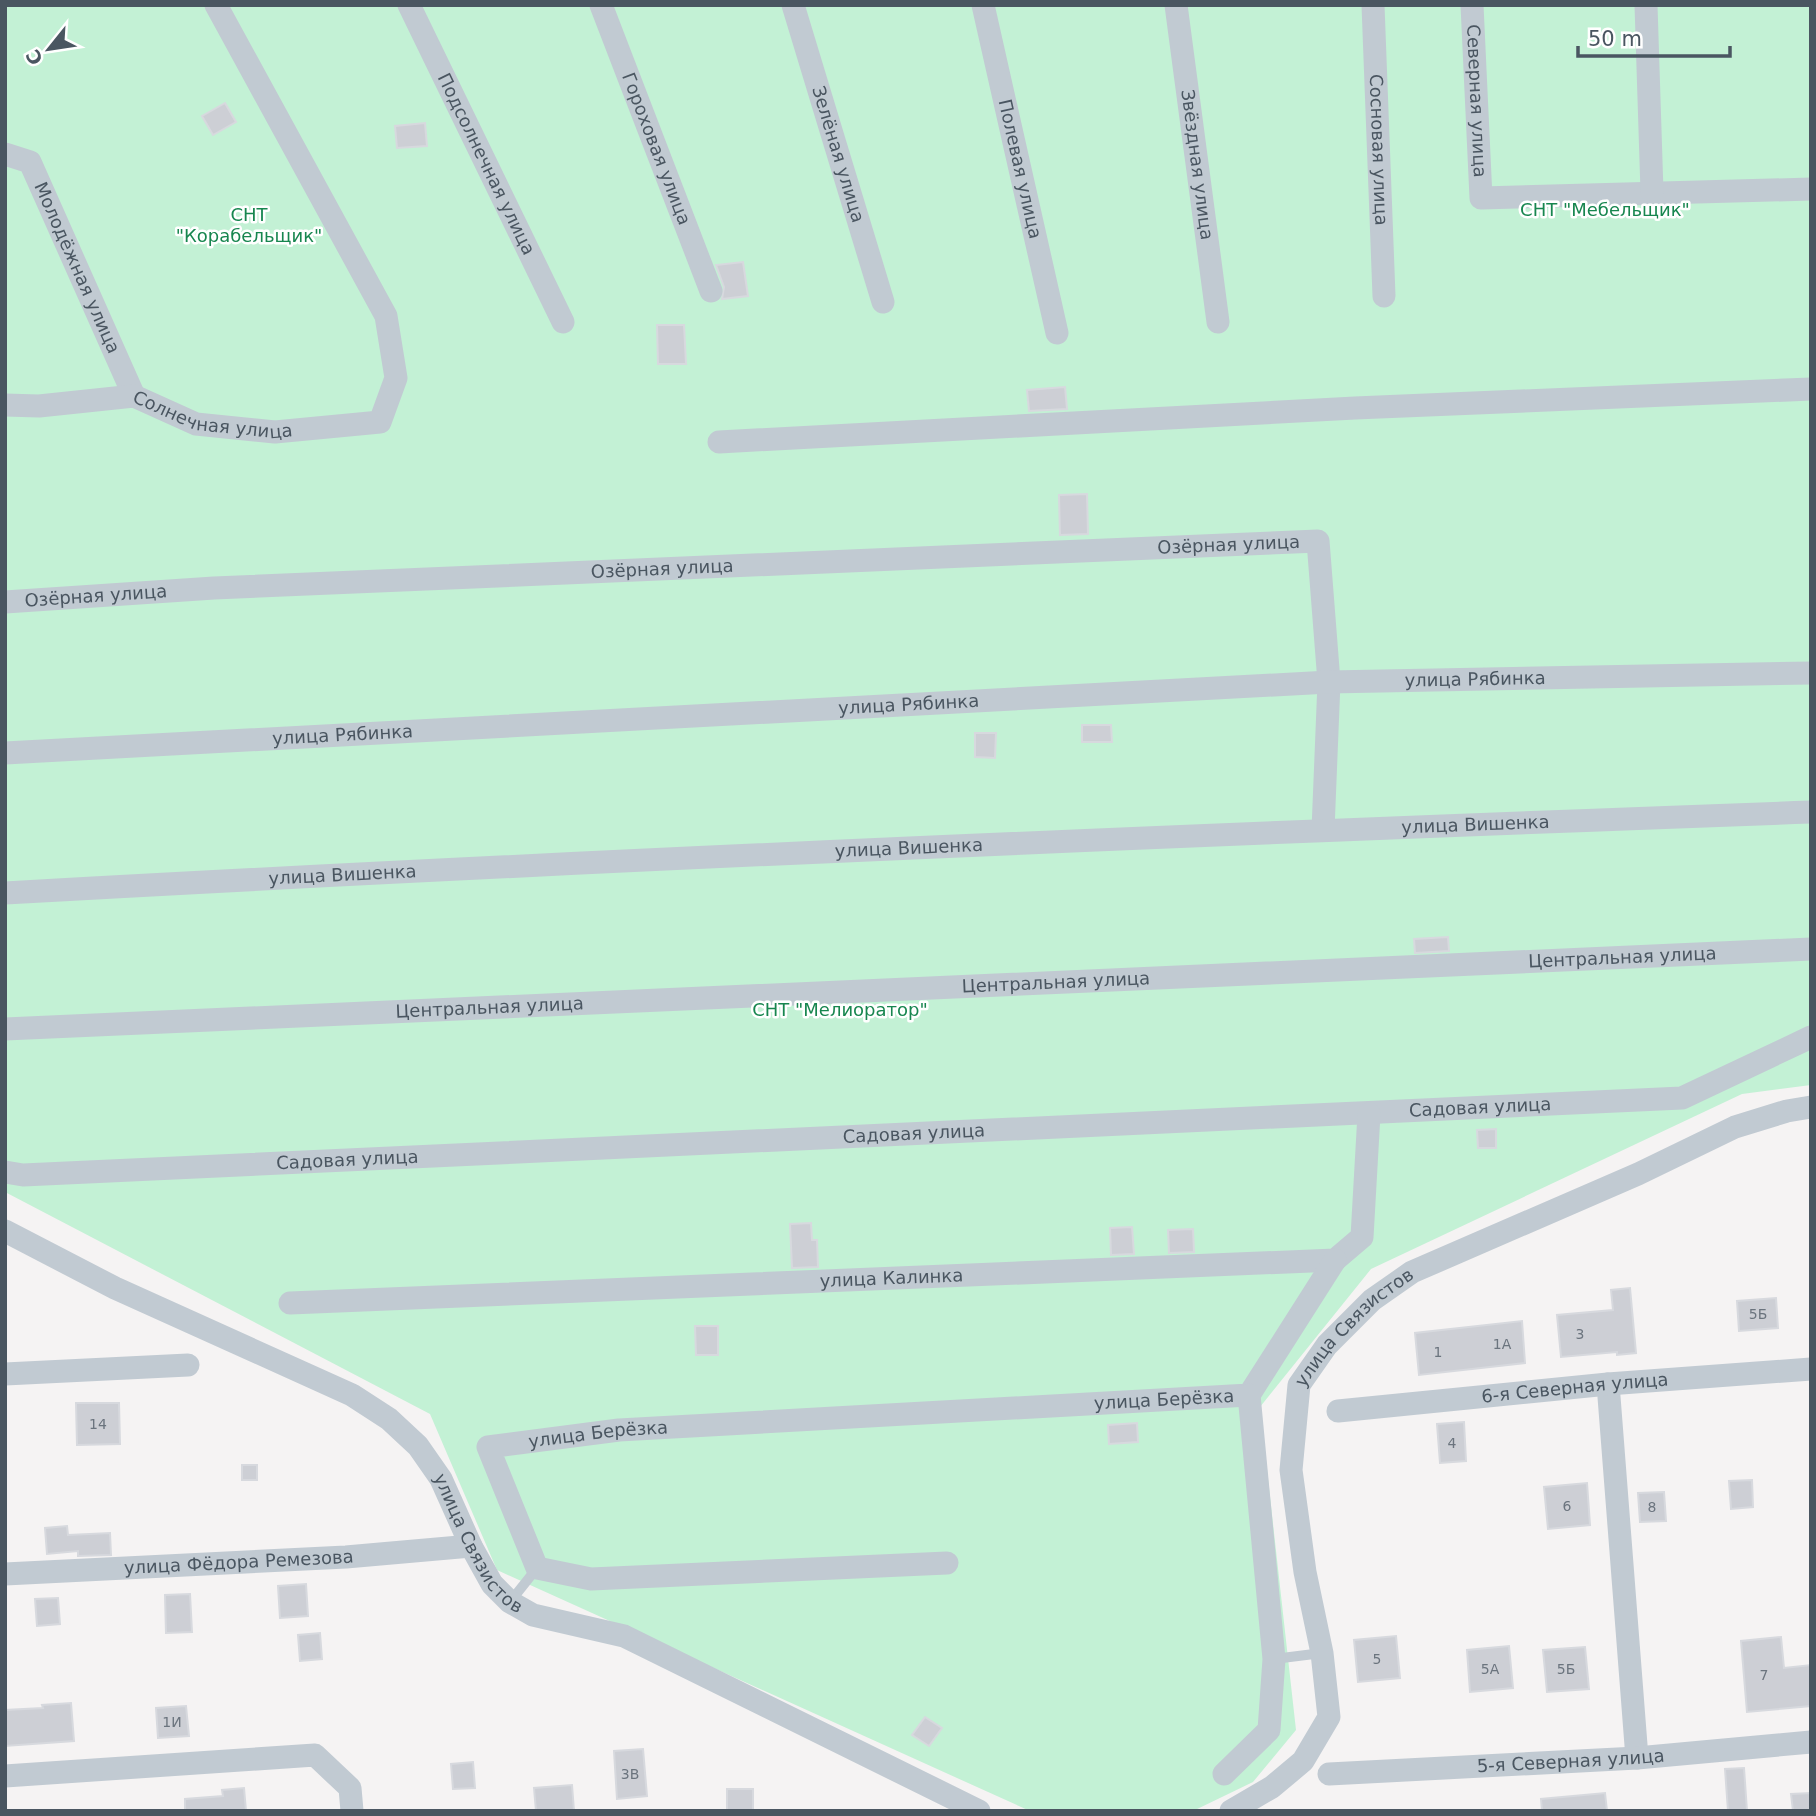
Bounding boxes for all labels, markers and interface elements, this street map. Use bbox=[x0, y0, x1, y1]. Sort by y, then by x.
north arrow bbox=[14, 14, 84, 84]
scale bar bbox=[1578, 14, 1730, 58]
street label: Северная улица bbox=[1463, 24, 1491, 178]
text: 50 m bbox=[1588, 27, 1642, 51]
text: С bbox=[21, 46, 47, 69]
street label: Гороховая улица bbox=[618, 69, 696, 228]
street label: Подсолнечная улица bbox=[434, 70, 540, 258]
street label: Сосновая улица bbox=[1366, 74, 1392, 226]
street label: Зелёная улица bbox=[808, 83, 869, 225]
street label: Звёздная улица bbox=[1177, 88, 1218, 241]
street label: Полевая улица bbox=[995, 97, 1046, 241]
street label: Молодёжная улица bbox=[30, 179, 125, 357]
park label: СНТ "Мебельщик" bbox=[1520, 199, 1690, 220]
park label: СНТ "Корабельщик" bbox=[176, 204, 322, 246]
street label: Солнечная улица bbox=[130, 386, 293, 442]
street label: Озёрная улица bbox=[1157, 531, 1300, 558]
street label: Озёрная улица bbox=[590, 555, 734, 582]
street label: Озёрная улица bbox=[24, 580, 168, 611]
street label: улица Рябинка bbox=[1404, 667, 1546, 691]
street label: улица Рябинка bbox=[838, 690, 980, 718]
street label: улица Рябинка bbox=[271, 720, 413, 749]
street label: улица Вишенка bbox=[1401, 811, 1550, 837]
street label: улица Вишенка bbox=[834, 834, 983, 861]
street label: улица Вишенка bbox=[268, 860, 417, 889]
street label: Центральная улица bbox=[1528, 942, 1717, 972]
street label: Центральная улица bbox=[961, 967, 1151, 997]
street label: Центральная улица bbox=[395, 992, 584, 1022]
park label: СНТ "Мелиоратор" bbox=[752, 999, 928, 1020]
street label: Садовая улица bbox=[1409, 1093, 1552, 1121]
street label: Садовая улица bbox=[842, 1119, 985, 1147]
street label: Садовая улица bbox=[276, 1146, 419, 1173]
street label: улица Связистов bbox=[1290, 1263, 1417, 1390]
street label: улица Калинка bbox=[819, 1264, 964, 1291]
house number: 5Б bbox=[1749, 1306, 1767, 1322]
house number: 3 bbox=[1576, 1326, 1584, 1342]
house number: 1А bbox=[1493, 1336, 1512, 1352]
house number: 1 bbox=[1434, 1344, 1442, 1360]
street label: 6-я Северная улица bbox=[1480, 1369, 1669, 1407]
street label: улица Берёзка bbox=[1093, 1385, 1235, 1414]
house number: 14 bbox=[89, 1416, 107, 1432]
street label: улица Берёзка bbox=[527, 1416, 669, 1452]
house number: 4 bbox=[1448, 1435, 1457, 1451]
street label: улица Связистов bbox=[430, 1470, 527, 1617]
house number: 6 bbox=[1563, 1498, 1572, 1514]
house number: 8 bbox=[1648, 1499, 1656, 1515]
street label: улица Фёдора Ремезова bbox=[123, 1545, 354, 1578]
house number: 5 bbox=[1373, 1651, 1381, 1667]
house number: 5А bbox=[1481, 1661, 1500, 1677]
house number: 5Б bbox=[1557, 1661, 1575, 1677]
house number: 7 bbox=[1760, 1667, 1768, 1683]
house number: 1И bbox=[162, 1714, 182, 1730]
street label: 5-я Северная улица bbox=[1476, 1745, 1665, 1776]
house number: 3В bbox=[621, 1766, 639, 1782]

